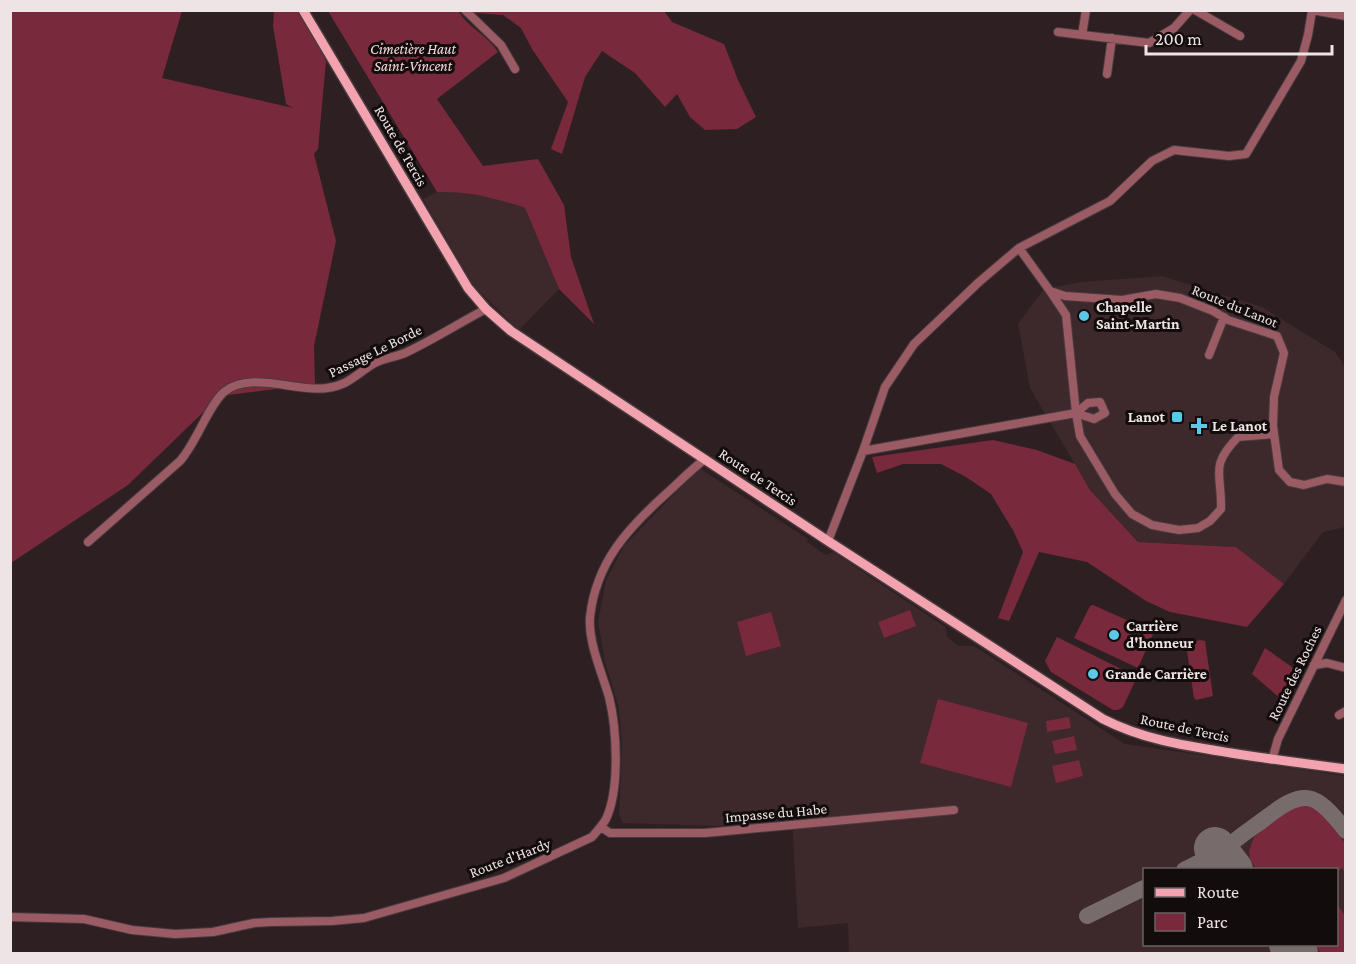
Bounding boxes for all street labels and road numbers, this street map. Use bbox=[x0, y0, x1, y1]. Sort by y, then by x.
street label: Route de Tercis bbox=[371, 103, 431, 189]
street label: Route du Lanot bbox=[1190, 281, 1281, 331]
street label: Passage Le Borde bbox=[326, 321, 425, 381]
street label: Route de Tercis bbox=[716, 445, 800, 509]
street label: Route des Roches bbox=[1265, 623, 1325, 723]
street label: Route de Tercis bbox=[1139, 711, 1231, 745]
street label: Impasse du Habe bbox=[724, 801, 828, 826]
street label: Route d'Hardy bbox=[467, 835, 553, 882]

